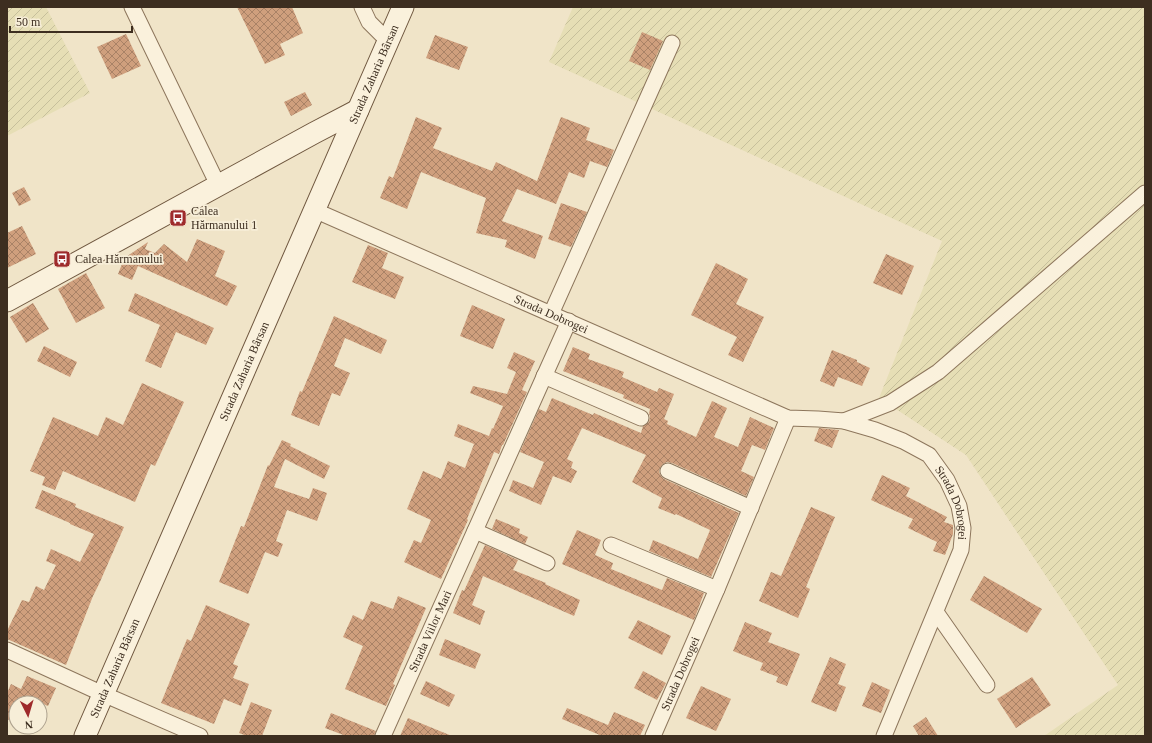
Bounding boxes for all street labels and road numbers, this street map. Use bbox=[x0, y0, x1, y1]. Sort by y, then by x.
street label: Strada Zaharia Bârsan bbox=[346, 23, 401, 126]
street label: Strada Dobrogei bbox=[512, 292, 591, 337]
street label: Strada Zaharia Bârsan bbox=[216, 319, 272, 423]
street label: Strada Dobrogei bbox=[932, 463, 970, 541]
street label: Strada Viilor Mari bbox=[406, 588, 455, 674]
street label: Strada Zaharia Bârsan bbox=[87, 616, 142, 720]
street label: Strada Dobrogei bbox=[658, 634, 703, 713]

